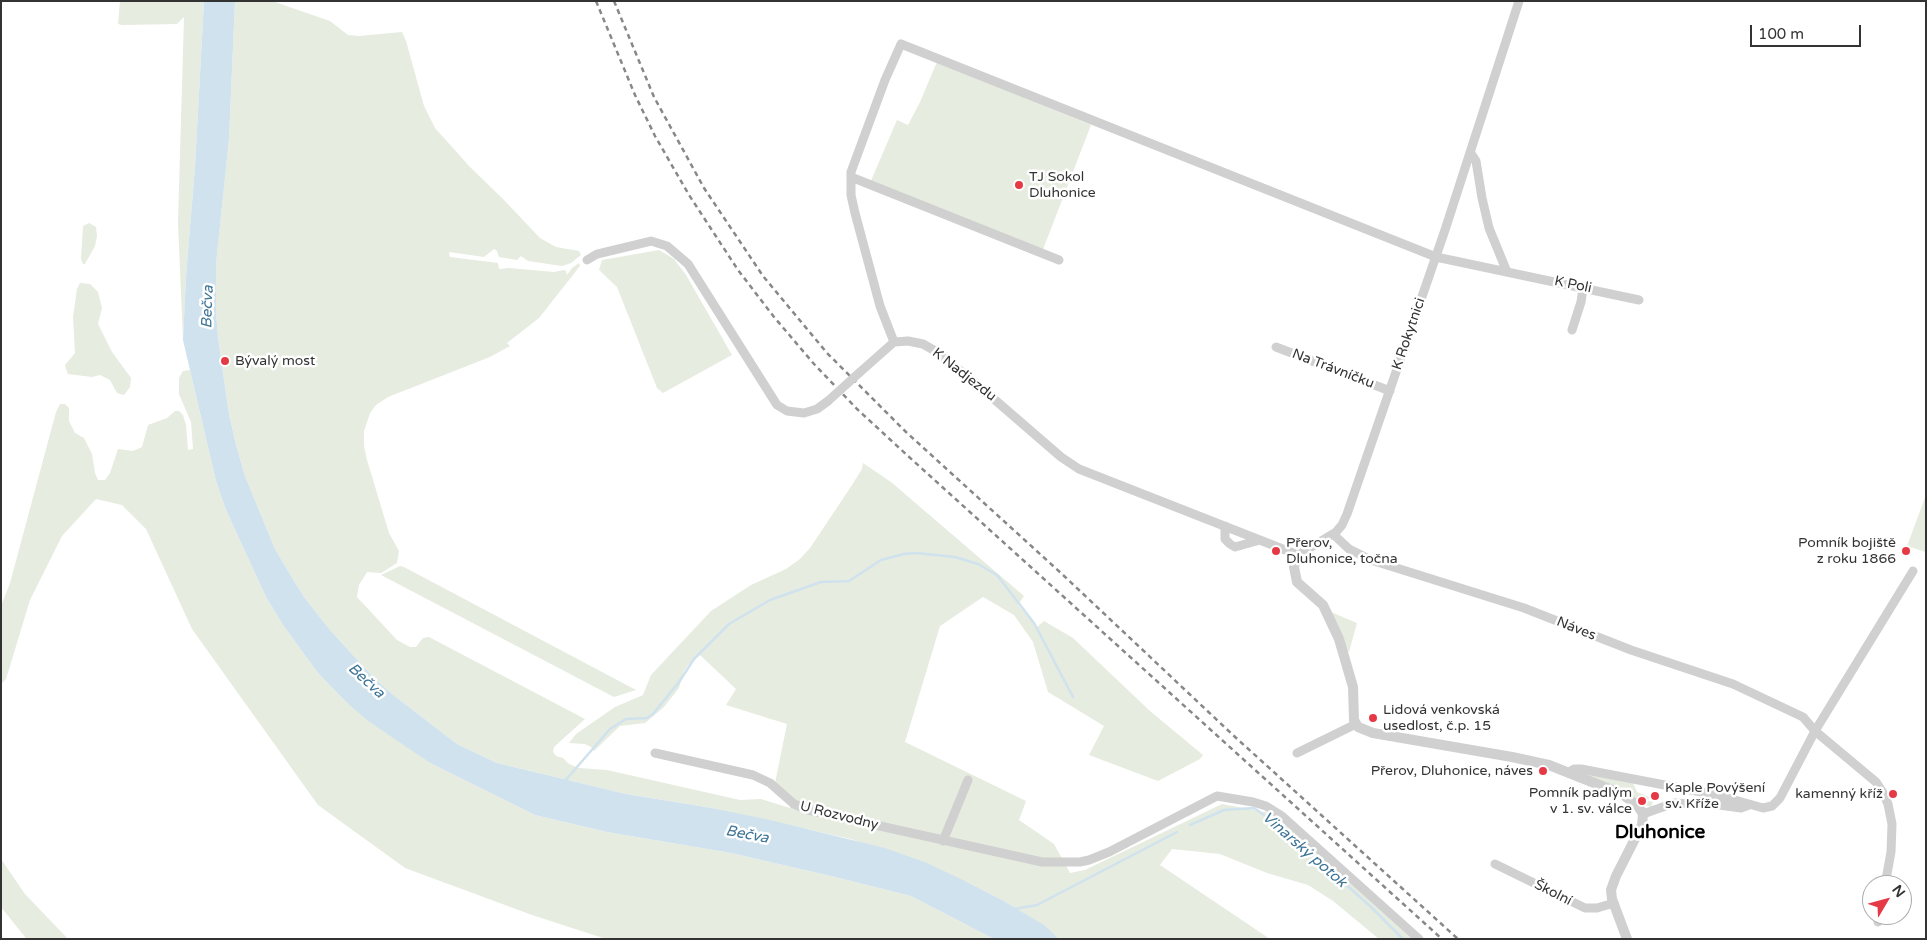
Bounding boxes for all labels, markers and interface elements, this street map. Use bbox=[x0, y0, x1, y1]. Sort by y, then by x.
scale bar bbox=[1752, 15, 1863, 47]
text: 100 m bbox=[1758, 25, 1804, 43]
place label: TJ Sokol Dluhonice bbox=[1029, 169, 1096, 202]
marker: TJ Sokol Dluhonice bbox=[1013, 179, 1025, 191]
street label: K Poli bbox=[1553, 273, 1593, 297]
water label: Bečva bbox=[198, 285, 218, 329]
street label: K Rokytnici bbox=[1389, 296, 1429, 372]
street label: K Nadjezdu bbox=[929, 345, 999, 405]
street label: Na Trávníčku bbox=[1290, 346, 1376, 392]
place label: Bývalý most bbox=[235, 353, 315, 369]
marker: Bývalý most bbox=[219, 355, 231, 367]
place label: Přerov, Dluhonice, točna bbox=[1286, 535, 1398, 568]
place label: Pomník bojiště z roku 1866 bbox=[1798, 535, 1896, 568]
marker: Přerov, Dluhonice, točna bbox=[1270, 545, 1282, 557]
marker: Pomník bojiště z roku 1866 bbox=[1900, 545, 1912, 557]
street label: Náves bbox=[1554, 614, 1598, 644]
water label: Bečva bbox=[344, 660, 388, 702]
place label: Lidová venkovská usedlost, č.p. 15 bbox=[1383, 702, 1500, 734]
marker: Lidová venkovská usedlost, č.p. 15 bbox=[1367, 712, 1379, 724]
place label: Přerov, Dluhonice, náves bbox=[1371, 763, 1533, 779]
marker: Přerov, Dluhonice, náves bbox=[1537, 765, 1549, 777]
place label: Kaple Povýšení sv. Kříže bbox=[1665, 780, 1765, 812]
place label: Pomník padlým v 1. sv. válce bbox=[1529, 785, 1632, 818]
place label: kamenný kříž bbox=[1795, 786, 1883, 802]
marker: kamenný kříž bbox=[1887, 788, 1899, 800]
marker: Kaple Povýšení sv. Kříže bbox=[1649, 790, 1661, 802]
marker: Pomník padlým v 1. sv. válce bbox=[1636, 795, 1648, 807]
street label: U Rozvodny bbox=[798, 798, 880, 834]
water label: Vinarský potok bbox=[1258, 808, 1350, 892]
water label: Bečva bbox=[724, 822, 770, 848]
district label: Dluhonice bbox=[1615, 822, 1705, 844]
north arrow bbox=[1862, 875, 1912, 925]
street label: Školní bbox=[1531, 876, 1575, 910]
text: N bbox=[1888, 882, 1909, 901]

